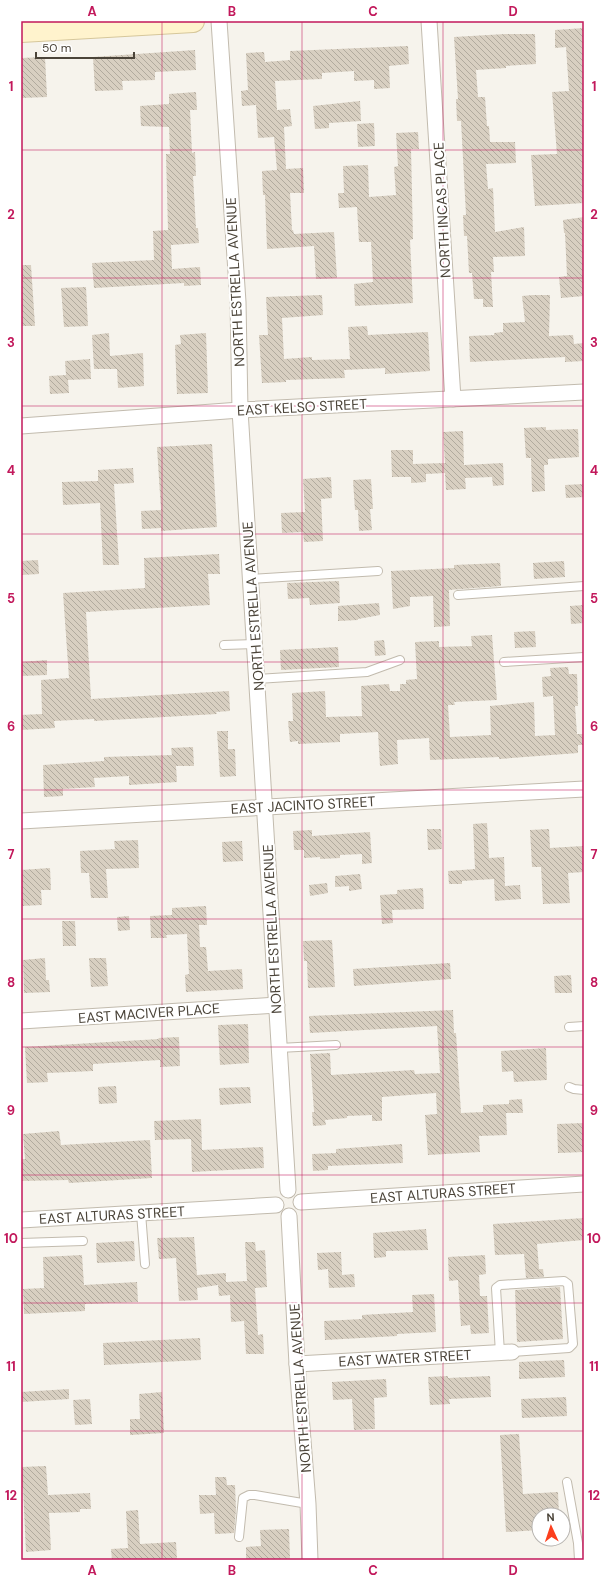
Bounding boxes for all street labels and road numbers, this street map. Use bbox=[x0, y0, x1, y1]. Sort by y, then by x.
street label: NORTH INCAS PLACE bbox=[429, 142, 455, 278]
street label: NORTH ESTRELLA AVENUE bbox=[222, 197, 248, 367]
street label: EAST KELSO STREET bbox=[237, 395, 368, 419]
street label: NORTH ESTRELLA AVENUE bbox=[238, 521, 268, 691]
street label: EAST JACINTO STREET bbox=[230, 792, 376, 818]
street label: NORTH ESTRELLA AVENUE bbox=[259, 844, 285, 1014]
street label: EAST MACIVER PLACE bbox=[78, 999, 221, 1027]
street label: EAST ALTURAS STREET bbox=[370, 1179, 517, 1207]
street label: EAST ALTURAS STREET bbox=[39, 1202, 186, 1228]
street label: NORTH ESTRELLA AVENUE bbox=[285, 1303, 315, 1473]
street label: EAST WATER STREET bbox=[338, 1346, 472, 1370]

